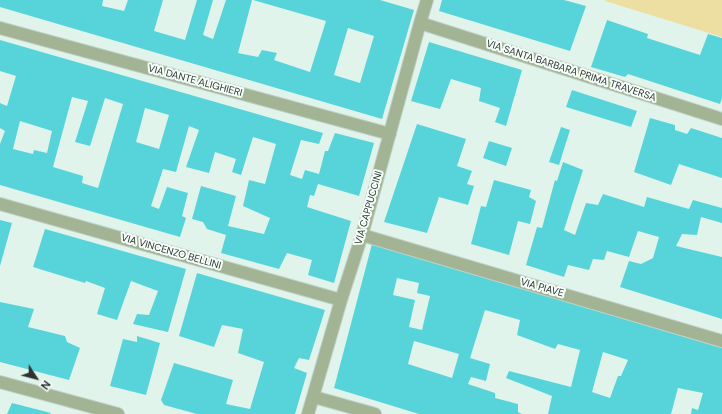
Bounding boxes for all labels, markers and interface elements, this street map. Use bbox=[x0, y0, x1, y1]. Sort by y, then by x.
street label: VIA SANTA BARBARA PRIMA TRAVERSA bbox=[485, 38, 657, 104]
street label: VIA DANTE ALIGHIERI bbox=[147, 63, 243, 99]
street label: VIA CAPPUCCINI bbox=[353, 170, 385, 246]
street label: VIA VINCENZO BELLINI bbox=[120, 232, 222, 272]
street label: VIA PIAVE bbox=[519, 276, 565, 300]
north arrow bbox=[16, 358, 56, 398]
text: N bbox=[38, 378, 54, 392]

